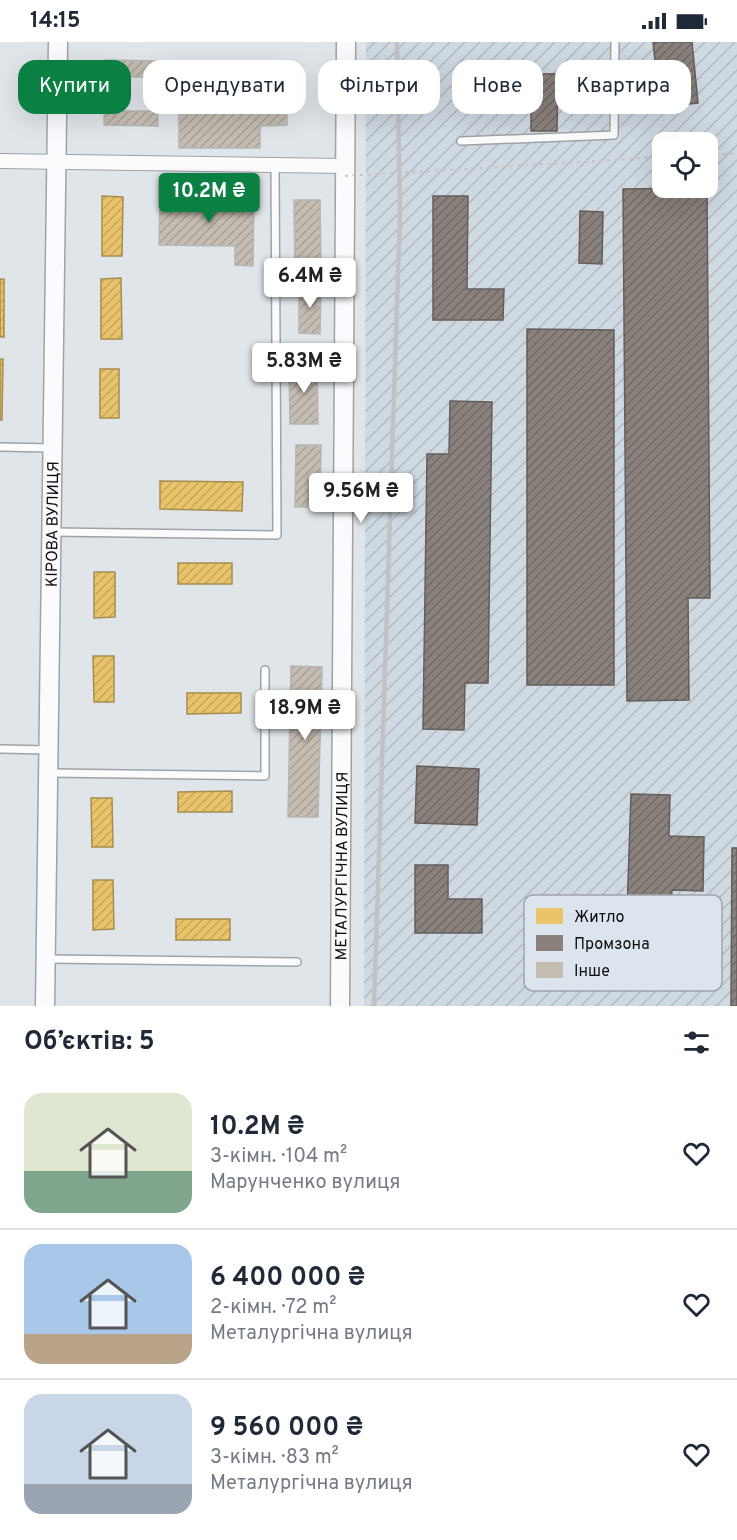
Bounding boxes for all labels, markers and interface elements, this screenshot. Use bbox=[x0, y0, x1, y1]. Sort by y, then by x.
text: 14:15 bbox=[30, 8, 81, 35]
chip: Купити bbox=[18, 60, 131, 114]
chip: Орендувати bbox=[143, 60, 306, 114]
chip: Фільтри bbox=[318, 60, 440, 114]
chip: Нове bbox=[452, 60, 543, 114]
chip: Квартира bbox=[555, 60, 691, 114]
map controls bbox=[652, 132, 718, 198]
button: locate bbox=[652, 132, 718, 198]
pin: 10.2M ₴ bbox=[154, 173, 264, 224]
text: 10.2M ₴ bbox=[173, 179, 245, 205]
pin: 6.4M ₴ bbox=[261, 258, 359, 309]
text: 6.4M ₴ bbox=[278, 264, 342, 290]
pin: 5.83M ₴ bbox=[249, 343, 359, 394]
text: 5.83M ₴ bbox=[266, 349, 342, 375]
street label: КІРОВА ВУЛИЦЯ bbox=[43, 461, 64, 587]
pin: 9.56M ₴ bbox=[306, 473, 416, 524]
text: 9.56M ₴ bbox=[323, 479, 399, 505]
pin: 18.9M ₴ bbox=[250, 690, 360, 741]
text: 18.9M ₴ bbox=[269, 696, 341, 722]
street label: МЕТАЛУРГІЧНА ВУЛИЦЯ bbox=[332, 772, 353, 960]
legend bbox=[524, 895, 722, 991]
text: Житло bbox=[574, 908, 625, 928]
text: Промзона bbox=[574, 935, 650, 955]
text: Інше bbox=[574, 962, 610, 982]
text: Об’єктів: 5 bbox=[24, 1026, 155, 1059]
icon: filters bbox=[680, 1026, 713, 1059]
text: 10.2M ₴ bbox=[210, 1111, 304, 1144]
icon: home bbox=[72, 1117, 144, 1189]
icon: heart bbox=[680, 1137, 713, 1170]
text: 3-кімн. · 104 m² bbox=[210, 1144, 347, 1170]
text: Марунченко вулиця bbox=[210, 1170, 400, 1196]
text: 6 400 000 ₴ bbox=[210, 1262, 365, 1295]
icon: home bbox=[72, 1268, 144, 1340]
icon: heart bbox=[680, 1288, 713, 1321]
text: 2-кімн. · 72 m² bbox=[210, 1295, 336, 1321]
text: Металургічна вулиця bbox=[210, 1321, 413, 1347]
text: 9 560 000 ₴ bbox=[210, 1412, 363, 1445]
icon: home bbox=[72, 1418, 144, 1490]
icon: heart bbox=[680, 1438, 713, 1471]
text: 3-кімн. · 83 m² bbox=[210, 1445, 339, 1471]
text: Металургічна вулиця bbox=[210, 1471, 413, 1497]

